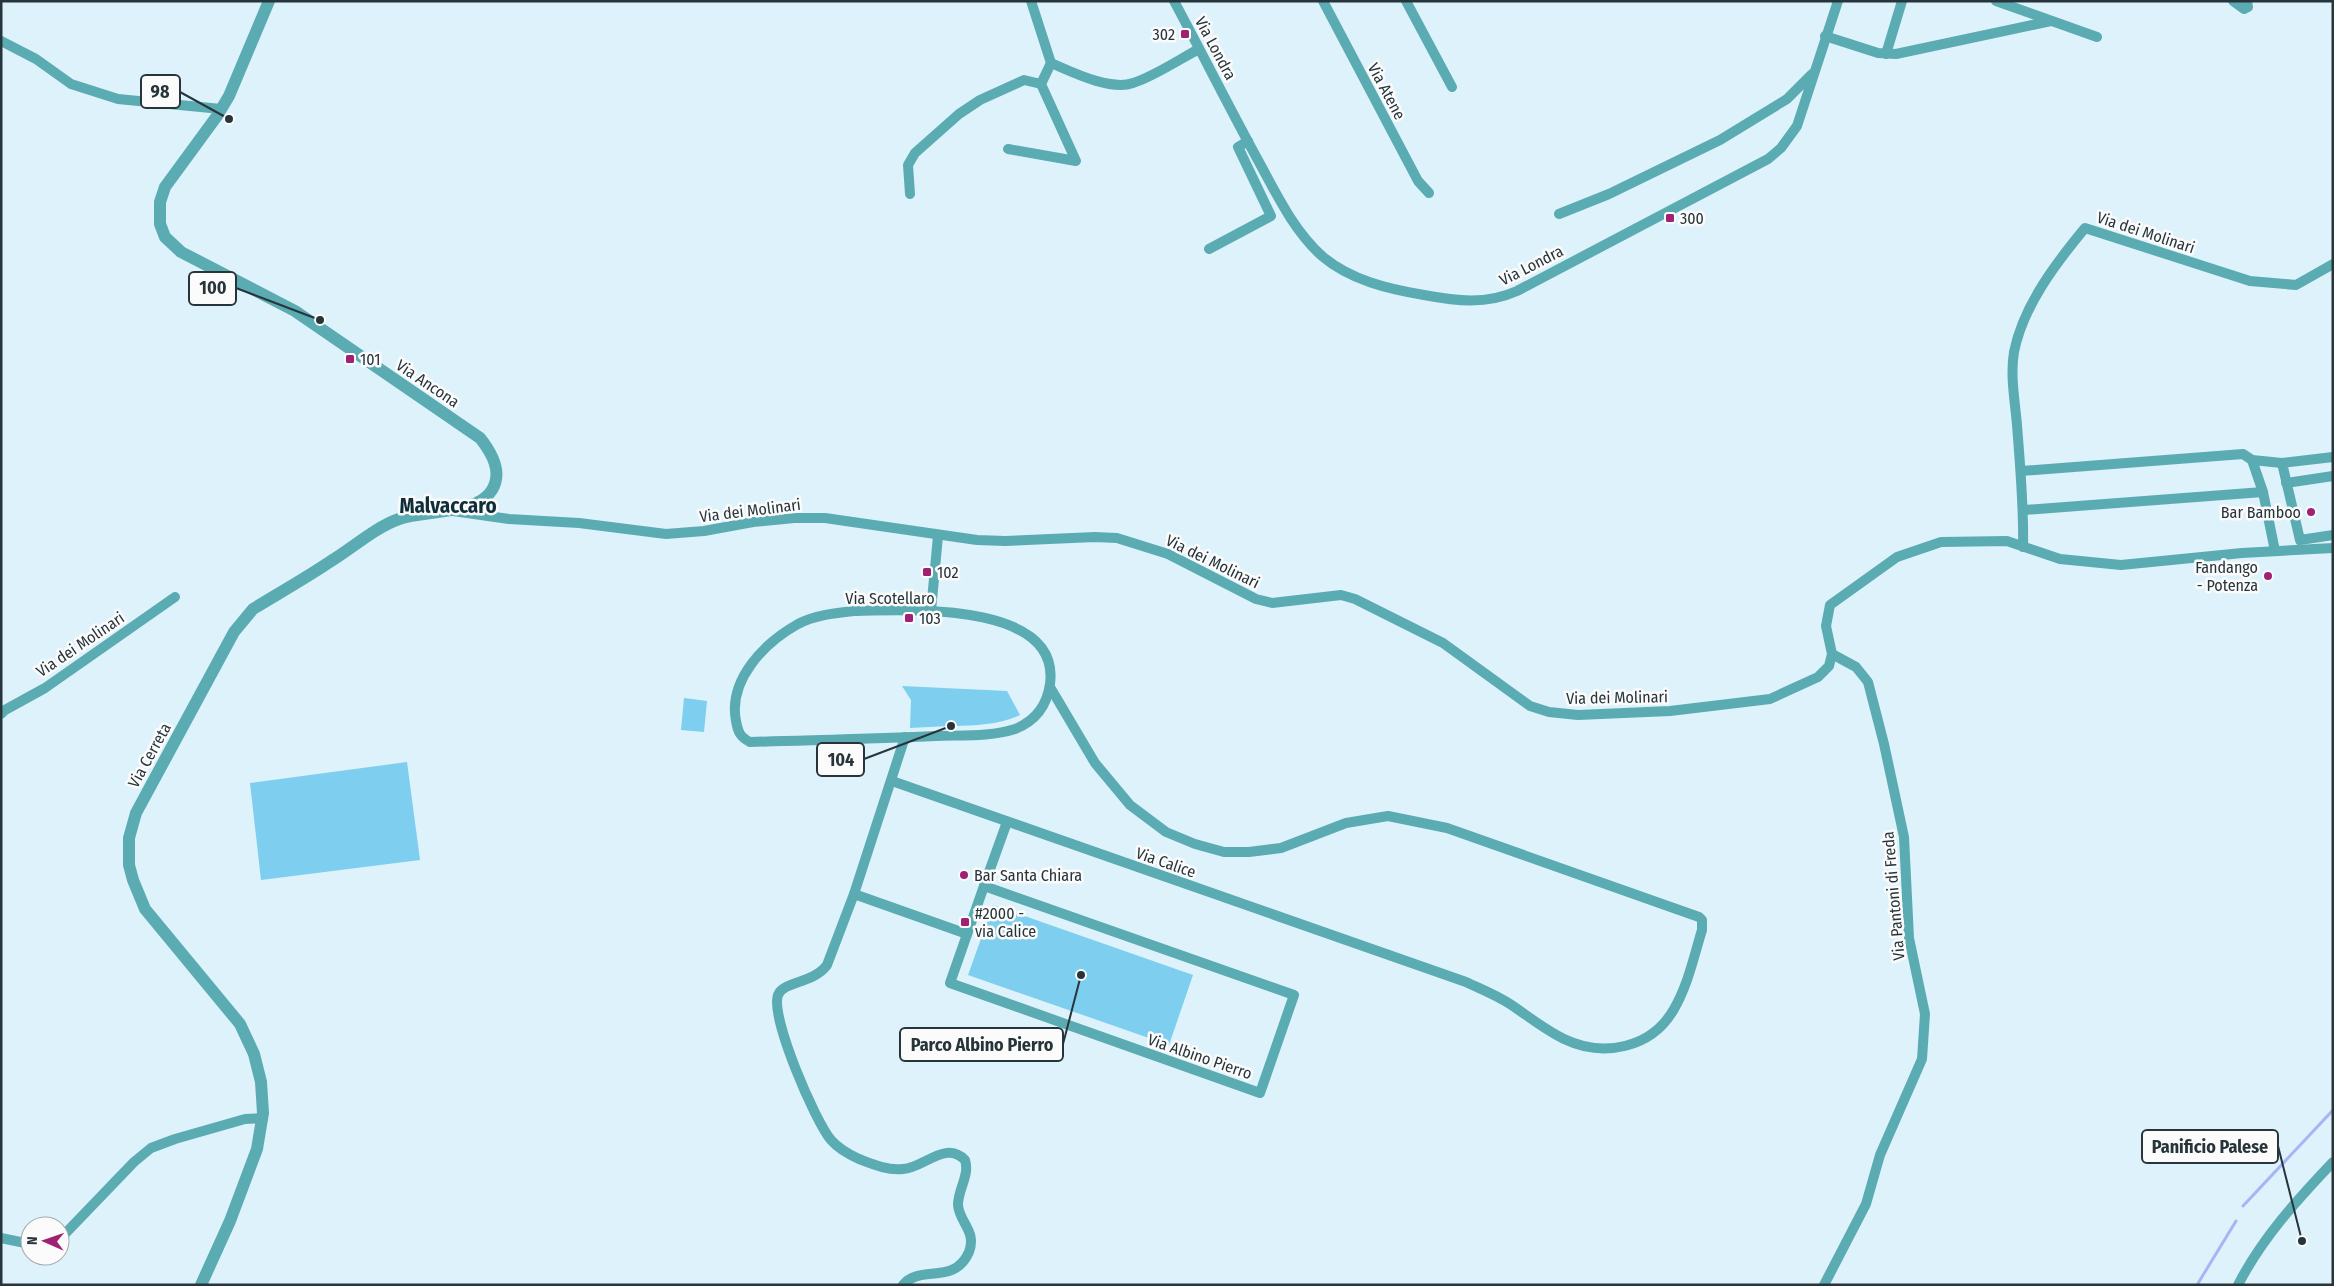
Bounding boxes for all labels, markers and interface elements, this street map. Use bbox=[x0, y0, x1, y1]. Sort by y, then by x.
street label: Via Londra bbox=[1191, 13, 1240, 83]
place label: 302 bbox=[1153, 25, 1175, 44]
marker: 302 bbox=[1179, 28, 1191, 40]
street label: Via Atene bbox=[1364, 60, 1409, 123]
callout: 98 bbox=[141, 75, 180, 108]
text: 98 bbox=[151, 81, 170, 103]
street label: Via dei Molinari bbox=[2094, 208, 2197, 257]
place label: 300 bbox=[1680, 209, 1704, 228]
marker: 300 bbox=[1664, 212, 1676, 224]
street label: Via Londra bbox=[1496, 241, 1566, 290]
callout: 100 bbox=[189, 272, 236, 305]
text: 100 bbox=[199, 277, 227, 299]
place label: 101 bbox=[360, 350, 380, 369]
marker: 101 bbox=[344, 353, 356, 365]
street label: Via Ancona bbox=[393, 355, 463, 411]
district label: Malvaccaro bbox=[399, 493, 497, 519]
street label: Via dei Molinari bbox=[698, 495, 802, 526]
place label: Bar Bamboo bbox=[2221, 503, 2301, 522]
marker: Bar Bamboo bbox=[2305, 506, 2317, 518]
street label: Via dei Molinari bbox=[1163, 531, 1263, 592]
place label: Fandango - Potenza bbox=[2195, 558, 2258, 595]
place label: 102 bbox=[937, 563, 958, 582]
marker: 102 bbox=[921, 566, 933, 578]
marker: Fandango - Potenza bbox=[2262, 570, 2274, 582]
street label: Via Scotellaro bbox=[845, 589, 935, 608]
street label: Via dei Molinari bbox=[33, 608, 128, 681]
place label: 103 bbox=[919, 609, 941, 628]
marker: 103 bbox=[903, 612, 915, 624]
street label: Via dei Molinari bbox=[1566, 687, 1668, 708]
street label: Via Cerreta bbox=[124, 719, 175, 791]
callout: 104 bbox=[817, 743, 864, 776]
text: 104 bbox=[828, 749, 854, 771]
street label: Via Pantoni di Freda bbox=[1878, 830, 1909, 961]
street label: Via Calice bbox=[1133, 843, 1198, 882]
place label: Bar Santa Chiara bbox=[974, 866, 1082, 885]
marker: Bar Santa Chiara bbox=[958, 869, 970, 881]
place label: #2000 - via Calice bbox=[975, 904, 1036, 941]
marker: #2000 - via Calice bbox=[959, 916, 971, 928]
callout: Parco Albino Pierro bbox=[900, 1028, 1063, 1061]
street label: Via Albino Pierro bbox=[1145, 1030, 1254, 1083]
text: Parco Albino Pierro bbox=[911, 1034, 1054, 1056]
callout: Panificio Palese bbox=[2142, 1130, 2278, 1163]
text: Panificio Palese bbox=[2152, 1136, 2268, 1158]
north arrow bbox=[20, 1216, 70, 1266]
text: N bbox=[24, 1236, 41, 1245]

